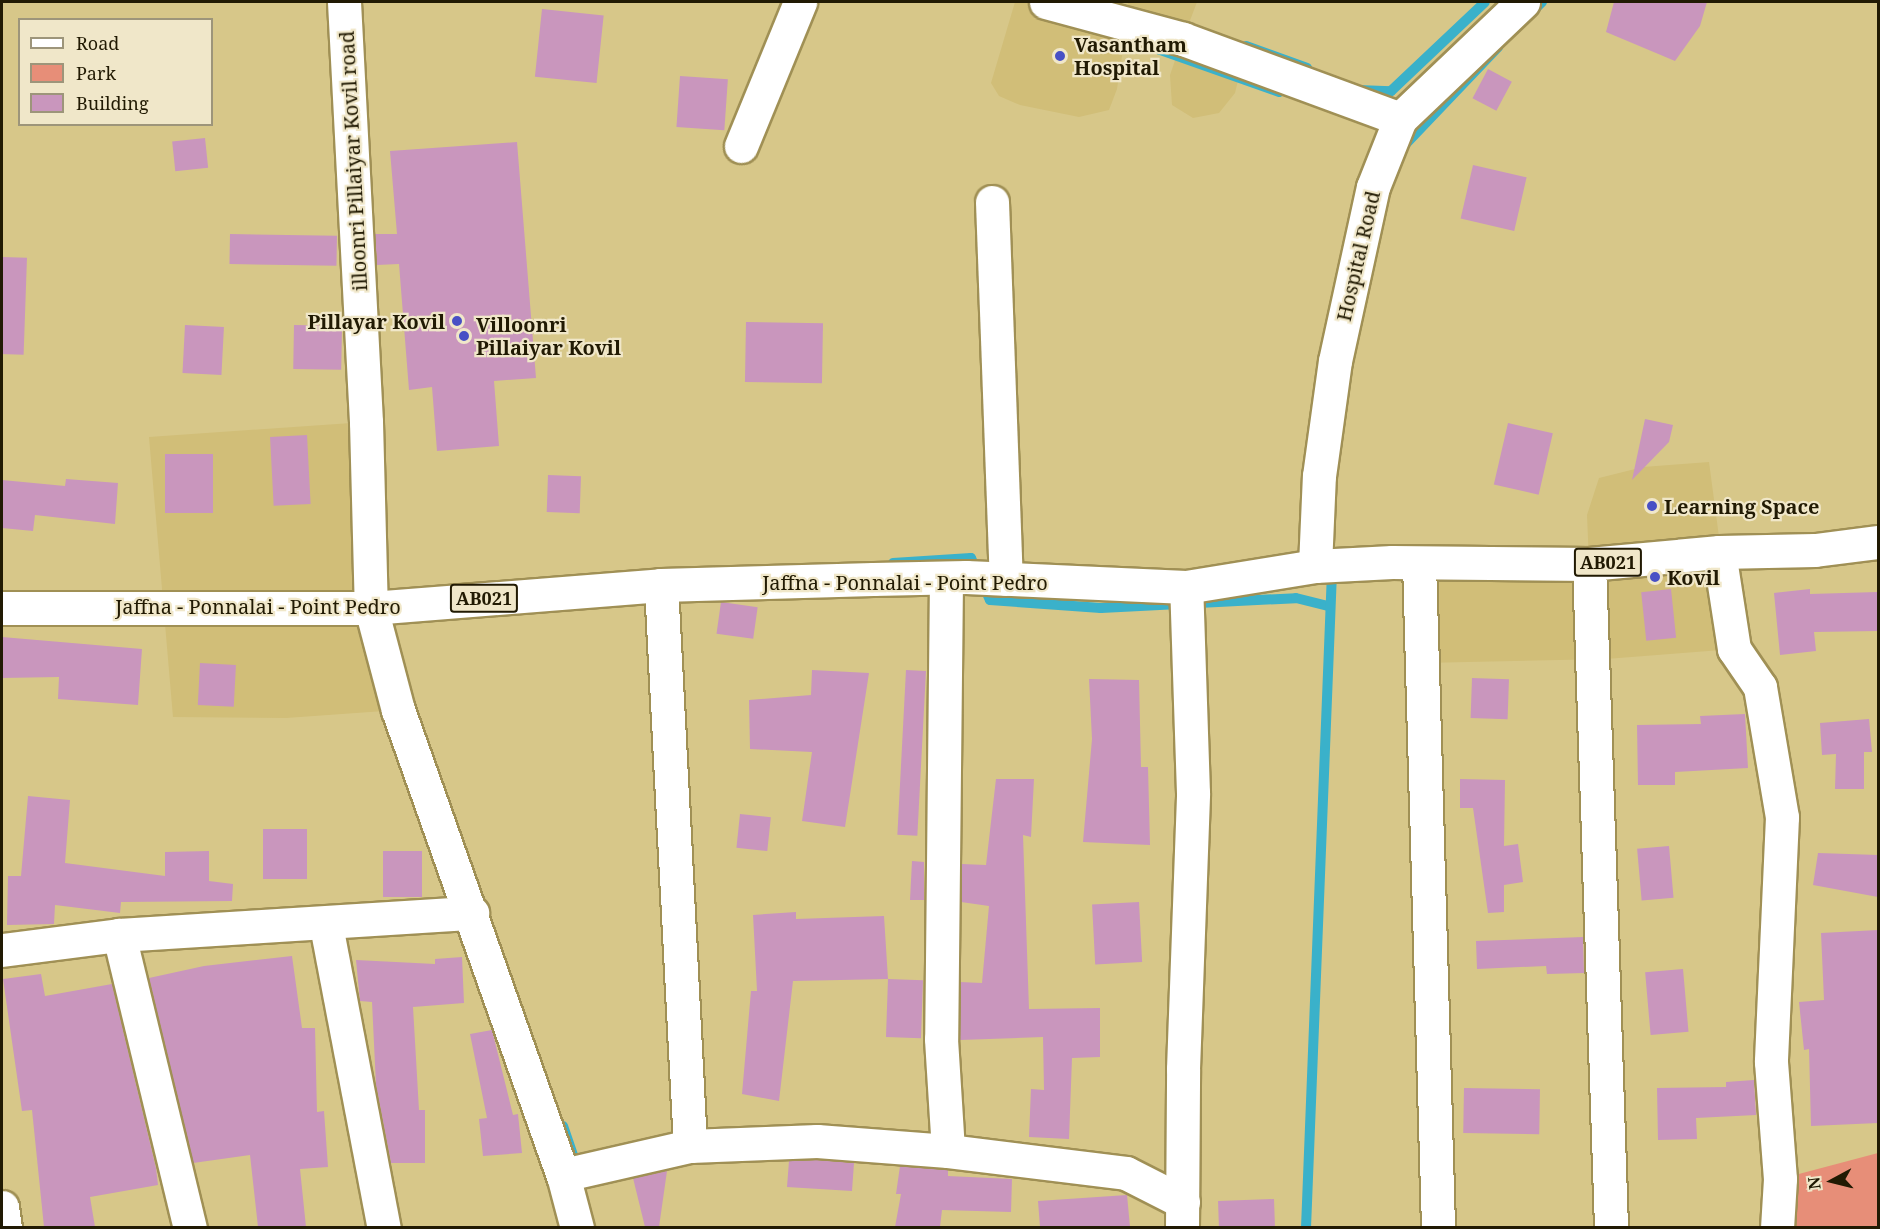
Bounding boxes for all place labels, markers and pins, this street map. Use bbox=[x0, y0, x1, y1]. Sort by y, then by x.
place label: Vasantham Hospital bbox=[1074, 33, 1187, 80]
marker: Vasantham Hospital bbox=[1051, 47, 1069, 65]
place label: Pillayar Kovil bbox=[308, 309, 445, 333]
place label: Villoonri Pillaiyar Kovil bbox=[476, 312, 621, 359]
marker: Pillayar Kovil bbox=[450, 314, 464, 328]
marker: Villoonri Pillaiyar Kovil bbox=[457, 329, 471, 343]
place label: Learning Space bbox=[1664, 494, 1820, 518]
marker: Learning Space bbox=[1645, 499, 1659, 513]
place label: Kovil bbox=[1667, 565, 1720, 589]
marker: Kovil bbox=[1648, 570, 1662, 584]

